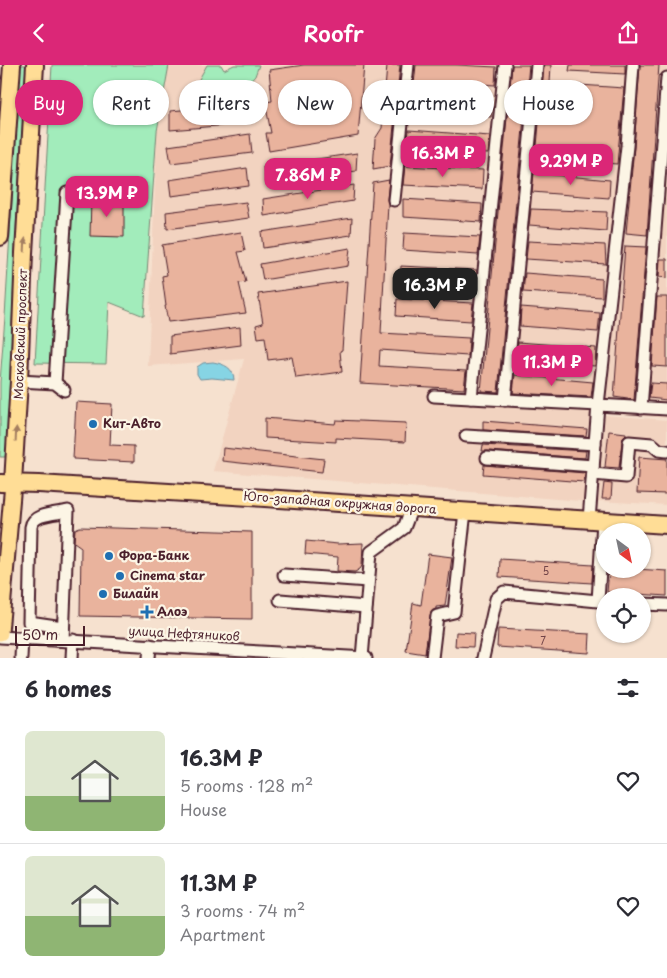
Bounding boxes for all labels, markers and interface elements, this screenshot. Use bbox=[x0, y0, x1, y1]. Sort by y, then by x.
text: Roofr bbox=[303, 16, 364, 49]
icon: back bbox=[25, 19, 53, 47]
icon: share bbox=[614, 19, 642, 47]
chip: Buy bbox=[15, 80, 83, 125]
chip: Rent bbox=[93, 80, 169, 125]
chip: Filters bbox=[179, 80, 268, 125]
chip: New bbox=[278, 80, 352, 125]
chip: Apartment bbox=[362, 80, 494, 125]
chip: House bbox=[504, 80, 593, 125]
pin: 16.3M ₽ bbox=[397, 135, 489, 178]
text: 16.3M ₽ bbox=[412, 140, 474, 164]
pin: 9.29M ₽ bbox=[525, 143, 617, 186]
text: 9.29M ₽ bbox=[540, 148, 602, 172]
pin: 7.86M ₽ bbox=[262, 157, 354, 200]
text: 7.86M ₽ bbox=[275, 162, 341, 186]
pin: 13.9M ₽ bbox=[61, 175, 153, 218]
text: 13.9M ₽ bbox=[76, 180, 138, 204]
one-way arrow bbox=[21, 237, 29, 253]
pin: 16.3M ₽ bbox=[389, 267, 481, 310]
street label: Московский проспект bbox=[9, 268, 31, 400]
text: 16.3M ₽ bbox=[404, 272, 466, 296]
pin: 11.3M ₽ bbox=[506, 345, 598, 387]
text: 11.3M ₽ bbox=[523, 349, 581, 373]
place label: Кит-Авто bbox=[103, 414, 161, 432]
marker: Кит-Авто bbox=[87, 418, 99, 430]
one-way arrow bbox=[13, 426, 21, 442]
street label: Юго-западная окружная дорога bbox=[243, 486, 438, 518]
north arrow bbox=[596, 523, 651, 577]
map controls bbox=[596, 523, 651, 643]
place label: Фора-Банк bbox=[119, 546, 190, 564]
marker: Фора-Банк bbox=[103, 550, 115, 562]
house number: 5 bbox=[543, 563, 549, 578]
place label: Cinema star bbox=[130, 566, 206, 584]
marker: Cinema star bbox=[114, 570, 126, 582]
place label: Билайн bbox=[113, 584, 159, 602]
marker: Билайн bbox=[97, 588, 109, 600]
button: locate bbox=[596, 588, 651, 643]
place label: Алоэ bbox=[157, 602, 187, 620]
marker: Алоэ bbox=[141, 606, 153, 618]
street label: улица Нефтяников bbox=[128, 621, 240, 645]
scale bar bbox=[15, 623, 85, 646]
text: 50 m bbox=[22, 624, 58, 645]
house number: 7 bbox=[540, 633, 546, 648]
text: 6 homes bbox=[25, 672, 111, 704]
icon: filters bbox=[614, 674, 642, 702]
text: 16.3M ₽ bbox=[180, 741, 262, 773]
icon: home bbox=[65, 751, 125, 811]
icon: heart bbox=[614, 767, 642, 795]
text: 5 rooms · 128 m² bbox=[180, 773, 313, 797]
text: House bbox=[180, 797, 227, 821]
text: 11.3M ₽ bbox=[180, 866, 257, 898]
icon: home bbox=[65, 876, 125, 936]
icon: heart bbox=[614, 892, 642, 920]
text: 3 rooms · 74 m² bbox=[180, 898, 305, 922]
text: Apartment bbox=[180, 922, 265, 946]

